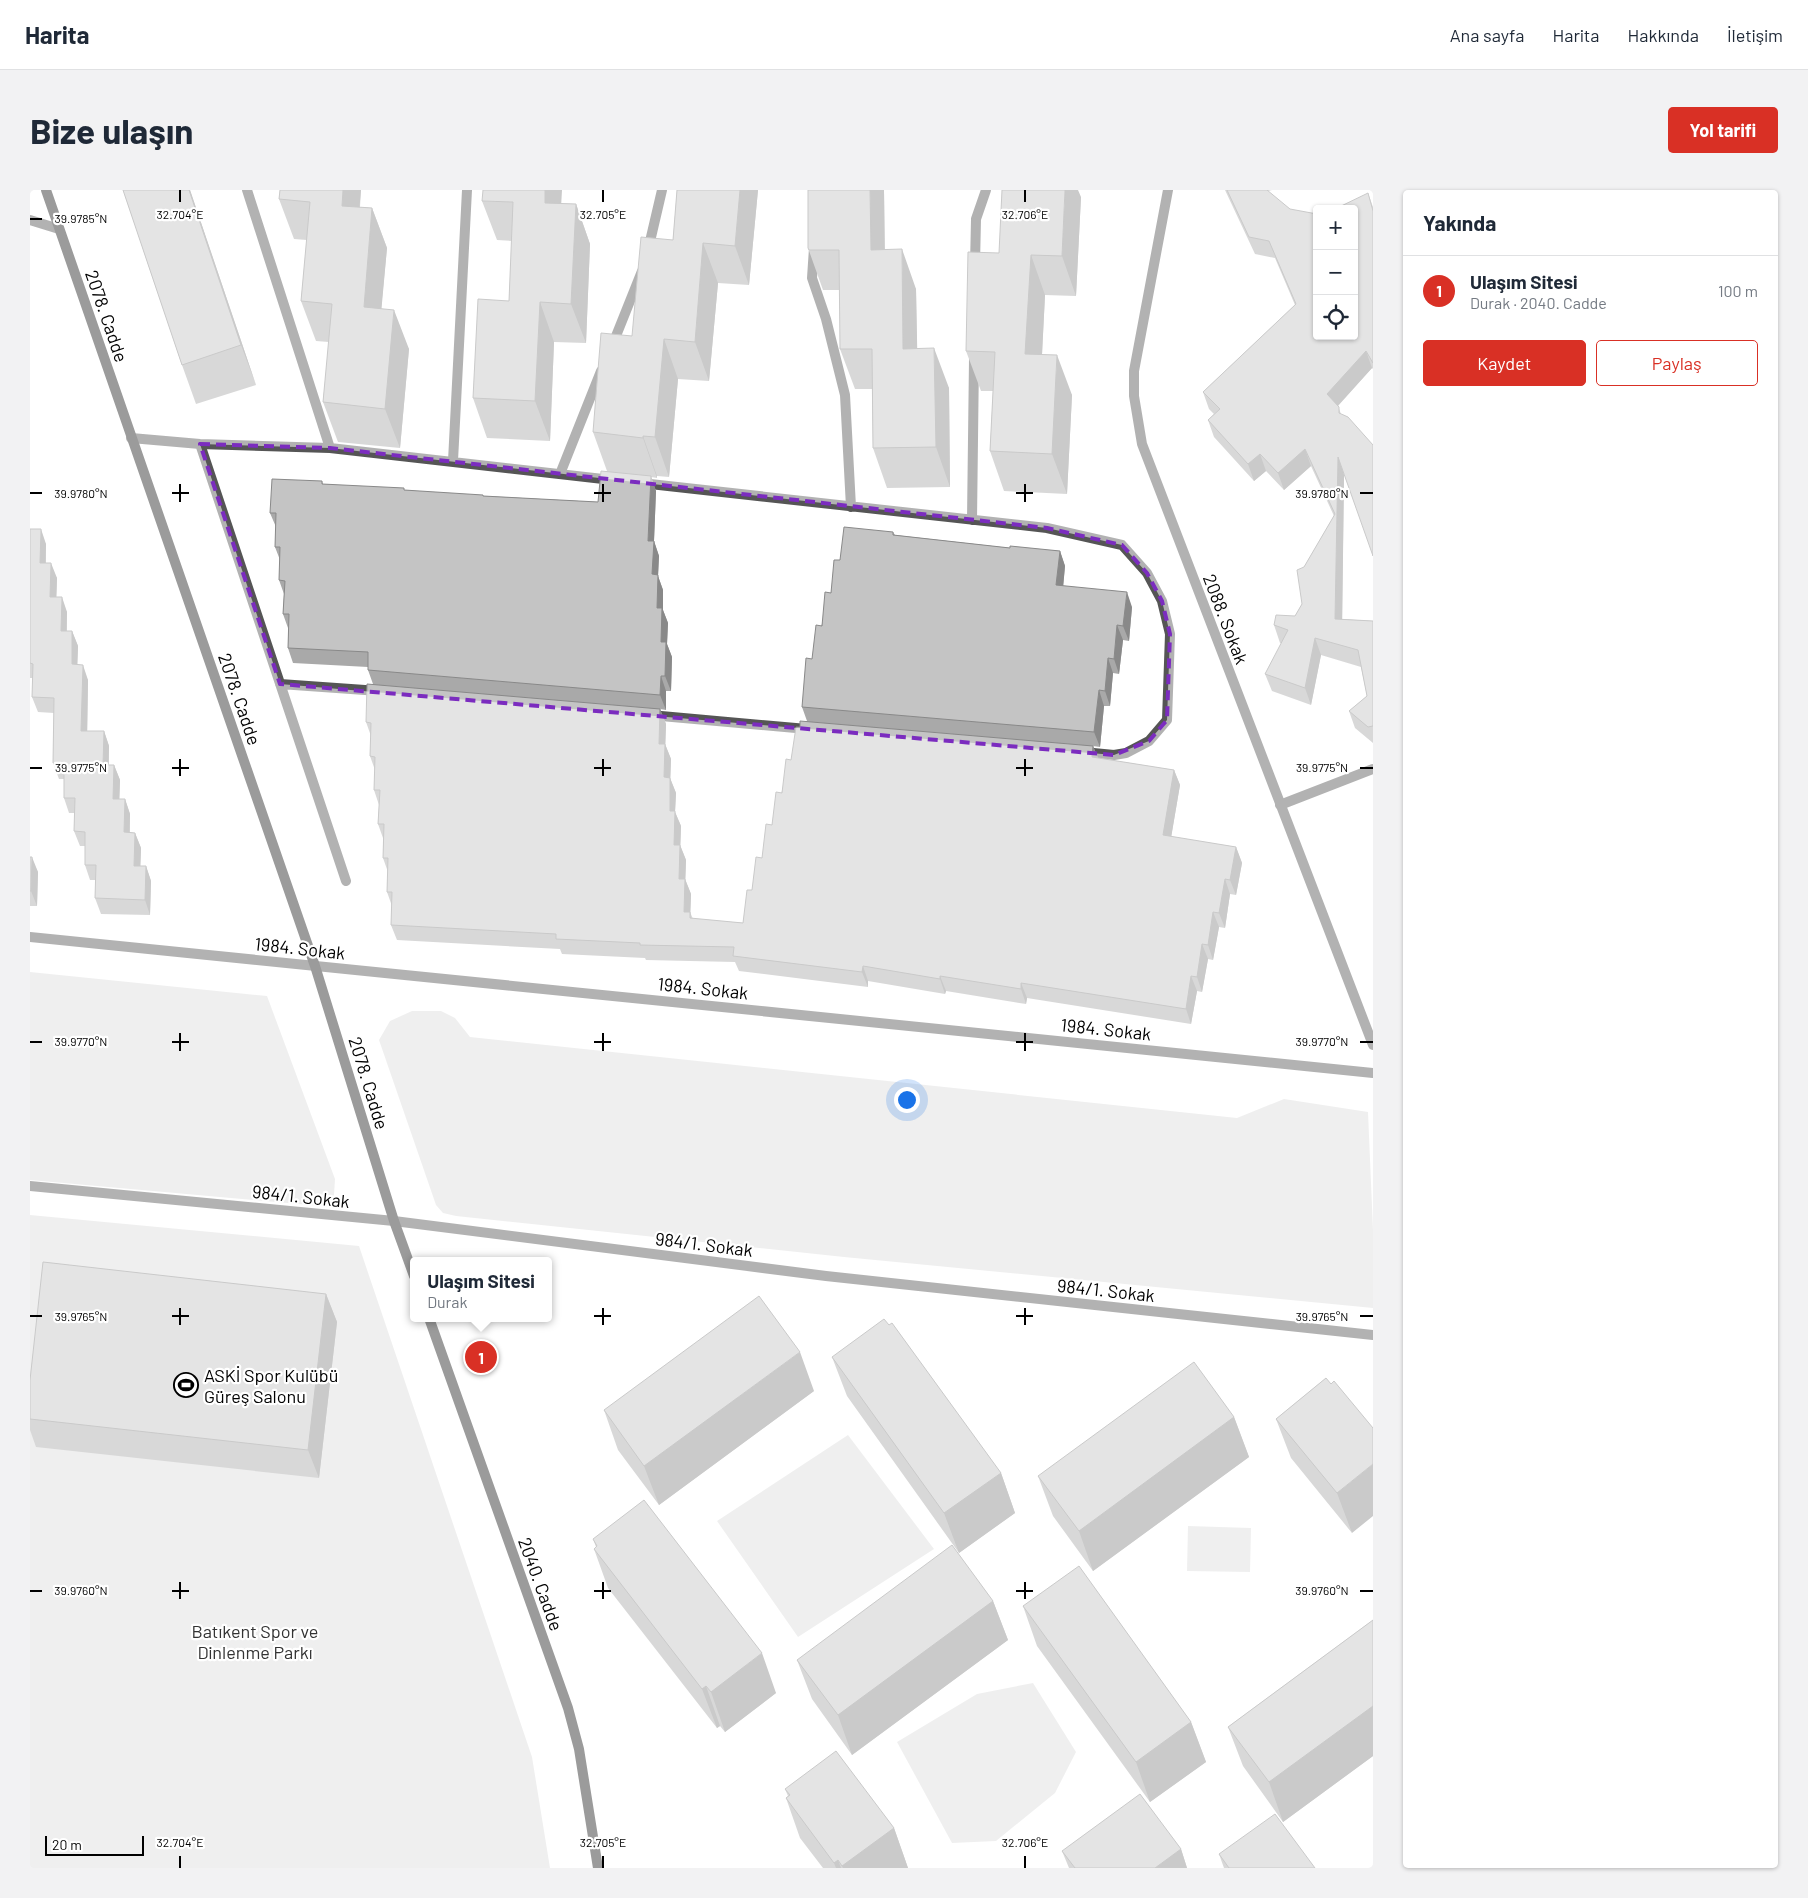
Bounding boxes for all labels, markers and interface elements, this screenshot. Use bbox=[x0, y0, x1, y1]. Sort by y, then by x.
text: Harita bbox=[25, 20, 89, 49]
text: Ana sayfa bbox=[1450, 24, 1524, 46]
text: Harita bbox=[1552, 24, 1600, 46]
text: Hakkında bbox=[1628, 24, 1699, 46]
text: İletişim bbox=[1727, 24, 1783, 46]
button: Yol tarifi bbox=[1668, 107, 1778, 153]
text: Bize ulaşın bbox=[30, 109, 193, 151]
map controls bbox=[1313, 205, 1358, 340]
button: + bbox=[1313, 205, 1358, 250]
text: 32.704°E bbox=[157, 207, 203, 221]
text: 32.705°E bbox=[580, 207, 626, 221]
text: 32.706°E bbox=[1002, 207, 1048, 221]
text: Yakında bbox=[1423, 210, 1496, 235]
text: 39.9785°N bbox=[55, 211, 107, 225]
button: − bbox=[1313, 250, 1358, 295]
street label: 2078. Cadde bbox=[81, 267, 133, 365]
text: Ulaşım Sitesi bbox=[1470, 270, 1578, 293]
text: 1 bbox=[1436, 281, 1442, 300]
text: 100 m bbox=[1718, 281, 1758, 300]
text: Durak · 2040. Cadde bbox=[1470, 293, 1607, 312]
button: locate bbox=[1313, 295, 1358, 340]
button: Kaydet bbox=[1423, 340, 1586, 386]
button: Paylaş bbox=[1596, 340, 1758, 386]
text: 39.9780°N bbox=[54, 486, 108, 500]
text: 39.9780°N bbox=[1295, 486, 1349, 500]
street label: 2088. Sokak bbox=[1199, 571, 1253, 667]
street label: 2078. Cadde bbox=[214, 650, 266, 748]
text: 39.9775°N bbox=[55, 760, 107, 774]
text: 39.9775°N bbox=[1296, 760, 1348, 774]
street label: 1984. Sokak bbox=[254, 932, 346, 964]
street label: 1984. Sokak bbox=[657, 972, 749, 1004]
street label: 1984. Sokak bbox=[1060, 1013, 1152, 1045]
text: 39.9770°N bbox=[55, 1034, 107, 1048]
street label: 2078. Cadde bbox=[345, 1034, 393, 1132]
text: 39.9770°N bbox=[1296, 1034, 1348, 1048]
your location bbox=[894, 1087, 920, 1113]
street label: 984/1. Sokak bbox=[251, 1180, 351, 1212]
street label: 984/1. Sokak bbox=[654, 1227, 754, 1261]
popup bbox=[410, 1257, 552, 1322]
text: Ulaşım Sitesi bbox=[427, 1269, 535, 1292]
street label: 984/1. Sokak bbox=[1056, 1274, 1156, 1306]
text: Durak bbox=[427, 1292, 467, 1311]
text: 39.9765°N bbox=[55, 1309, 107, 1323]
text: 39.9765°N bbox=[1296, 1309, 1348, 1323]
pin: 1 bbox=[465, 1338, 497, 1376]
place label: ASKİ Spor Kulübü Güreş Salonu bbox=[204, 1364, 338, 1407]
sports icon: ASKİ Spor Kulübü Güreş Salonu bbox=[173, 1372, 199, 1398]
street label: 2040. Cadde bbox=[514, 1534, 568, 1634]
text: 39.9760°N bbox=[54, 1583, 108, 1597]
text: 39.9760°N bbox=[1295, 1583, 1349, 1597]
park label: Batıkent Spor ve Dinlenme Parkı bbox=[192, 1620, 318, 1663]
scale bar bbox=[45, 1833, 144, 1856]
text: 32.704°E bbox=[157, 1835, 203, 1849]
text: 32.705°E bbox=[580, 1835, 626, 1849]
text: 32.706°E bbox=[1002, 1835, 1048, 1849]
text: 20 m bbox=[52, 1836, 82, 1853]

